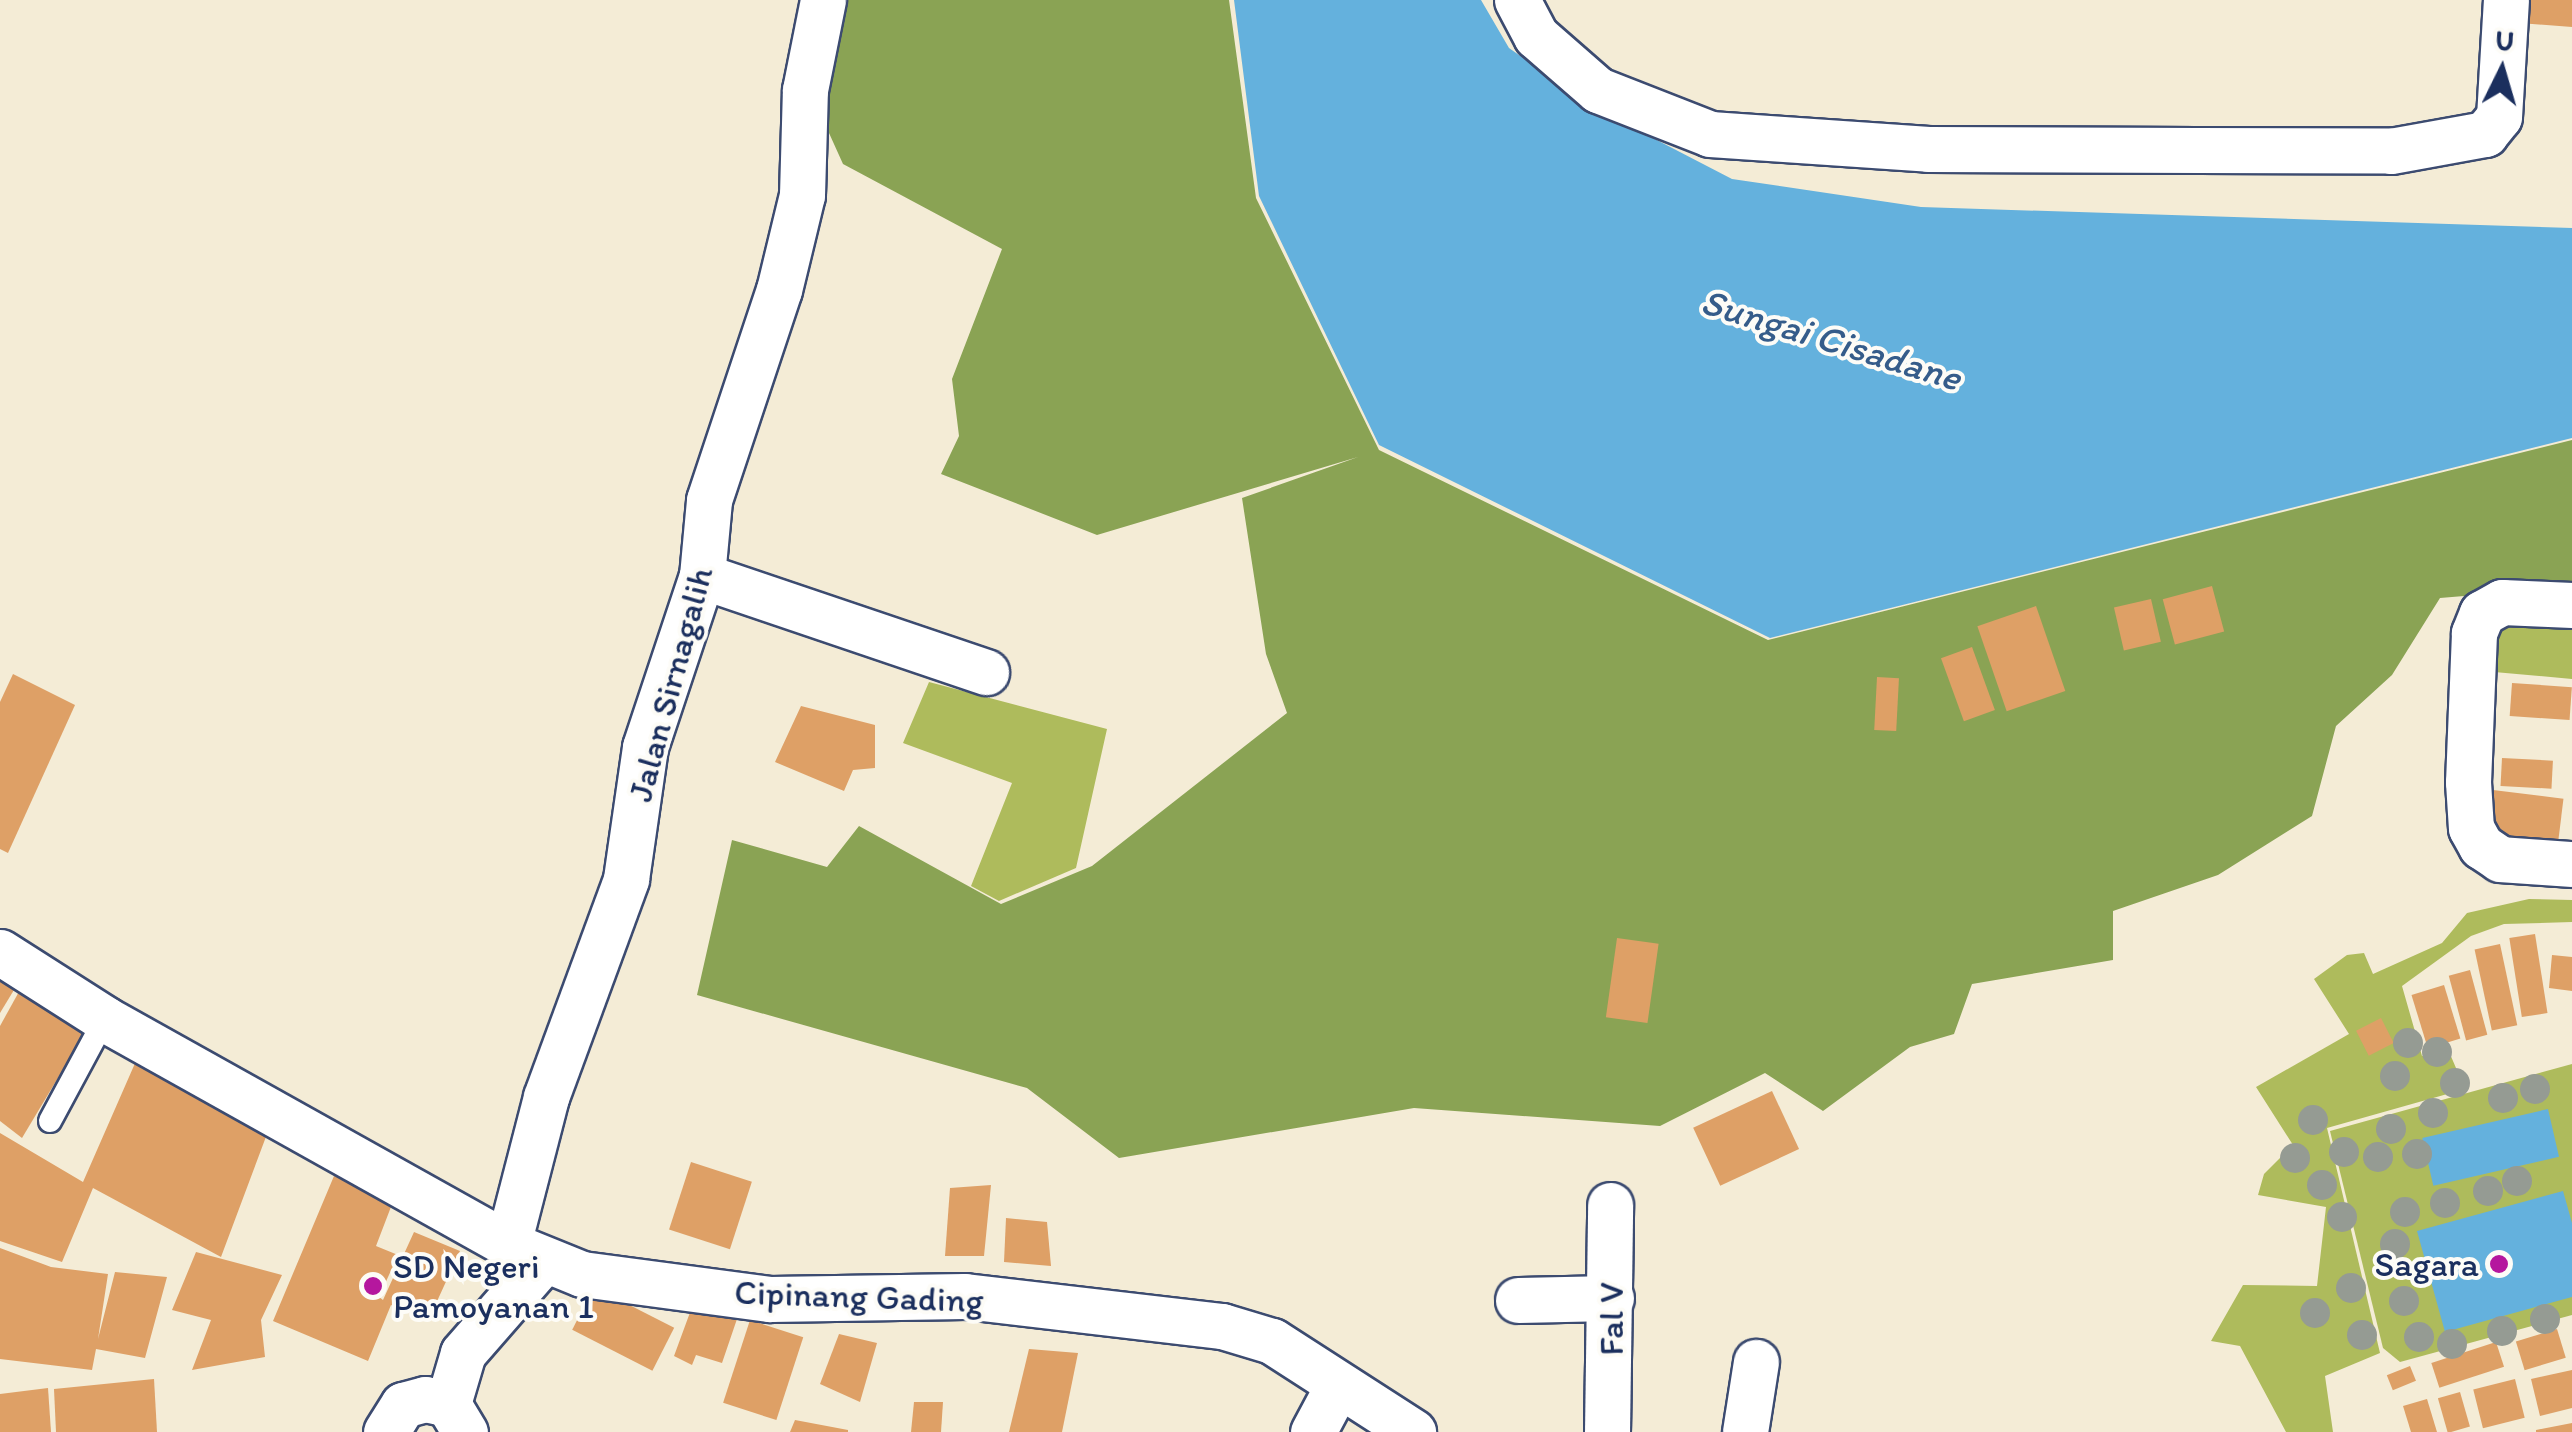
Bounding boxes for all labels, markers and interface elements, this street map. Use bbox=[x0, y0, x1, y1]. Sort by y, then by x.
north arrow bbox=[2452, 20, 2552, 120]
text: U bbox=[2494, 22, 2515, 58]
water label: Sungai Cisadane bbox=[1695, 279, 1967, 401]
street label: Jalan Sirnagalih bbox=[619, 563, 721, 805]
place label: Sagara bbox=[2375, 1243, 2479, 1285]
place label: SD Negeri Pamoyanan 1 bbox=[393, 1245, 594, 1327]
marker: Sagara bbox=[2488, 1253, 2510, 1275]
street label: Cipinang Gading bbox=[734, 1271, 984, 1321]
marker: SD Negeri Pamoyanan 1 bbox=[362, 1275, 384, 1297]
street label: Fal V bbox=[1590, 1282, 1632, 1356]

